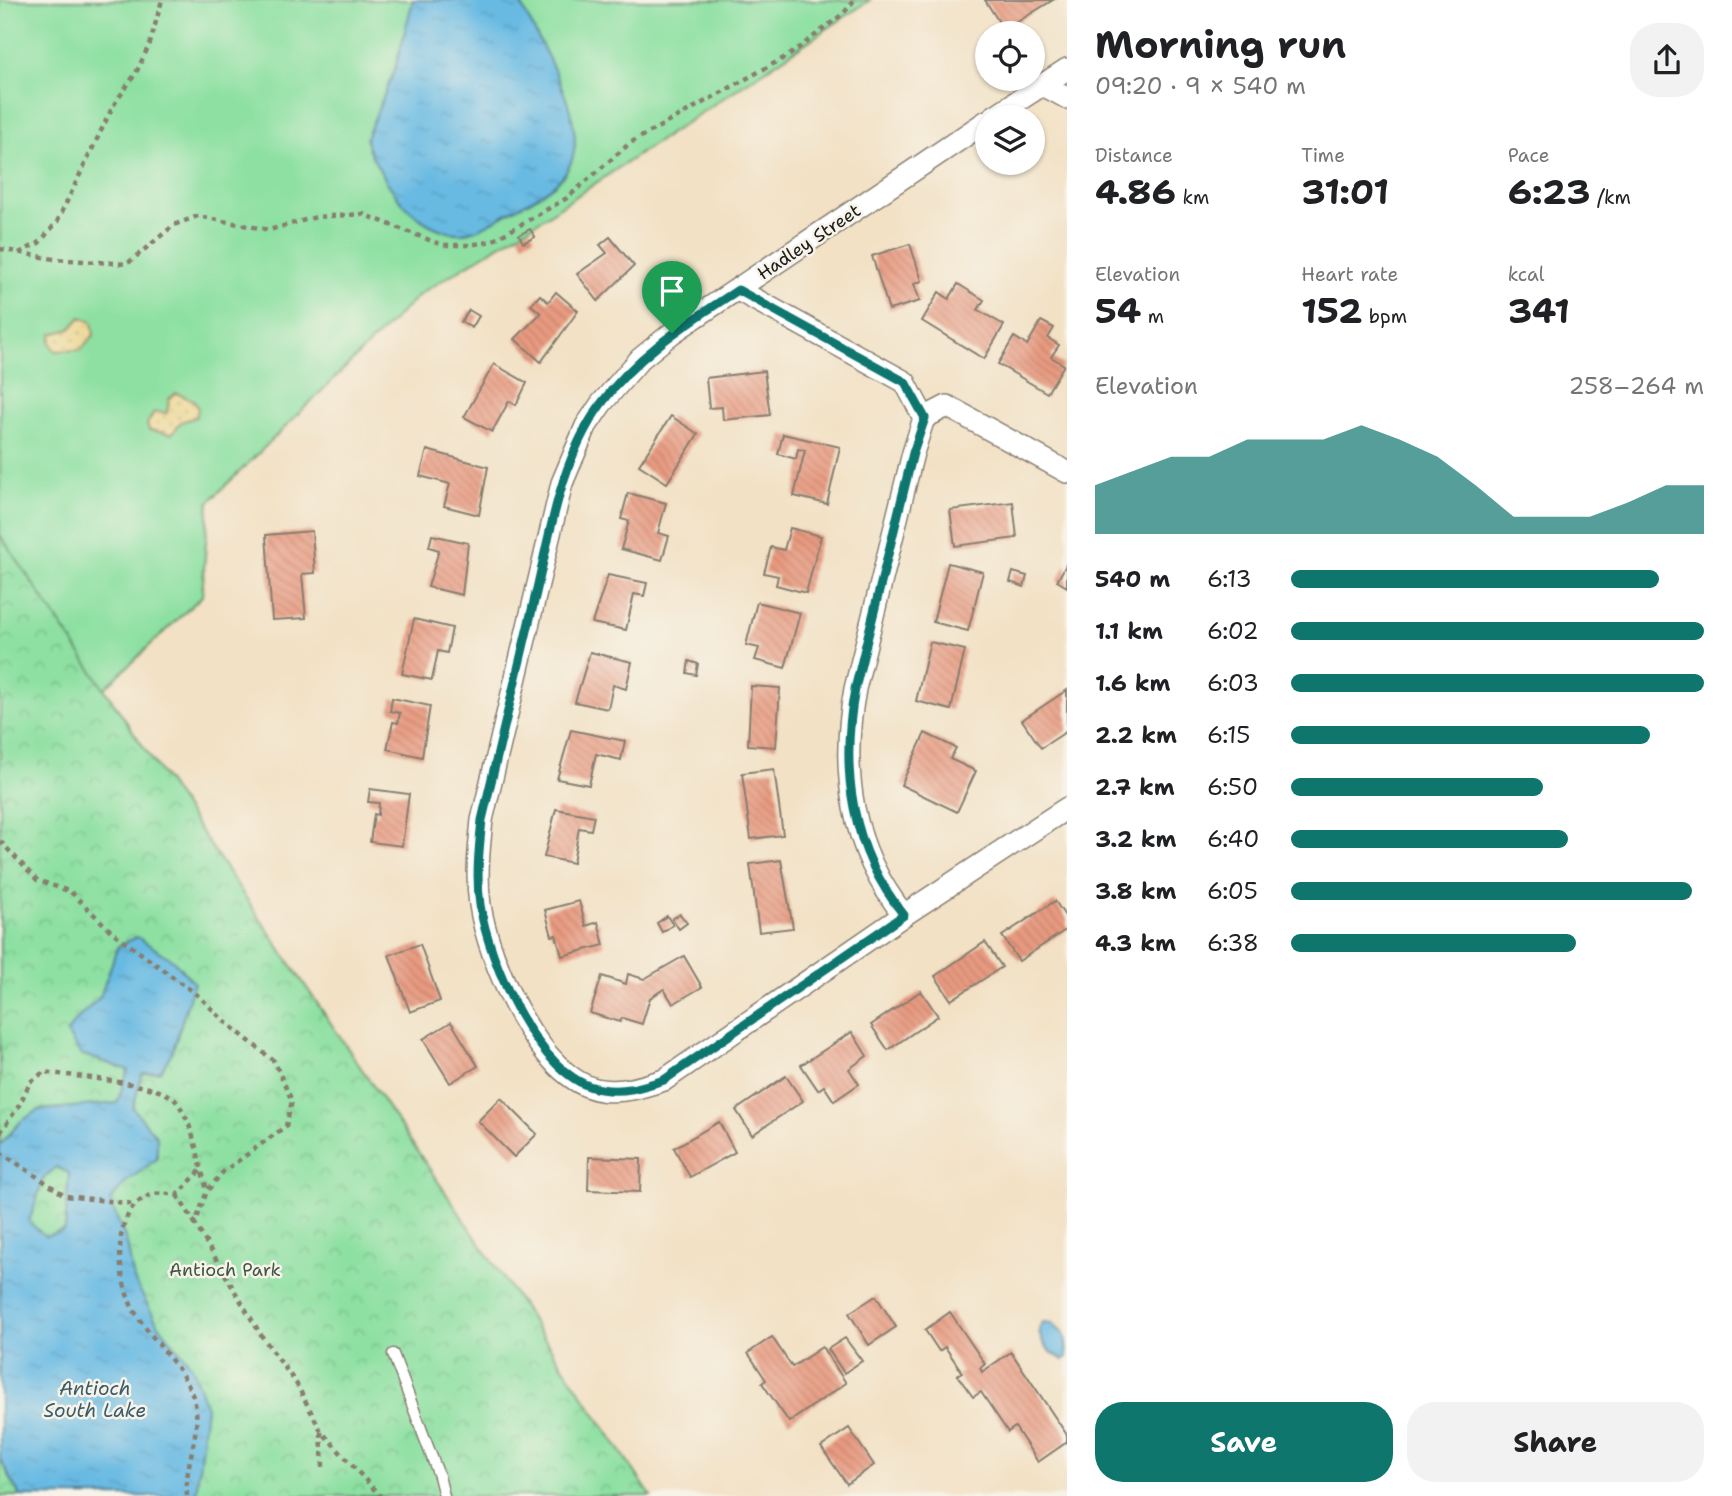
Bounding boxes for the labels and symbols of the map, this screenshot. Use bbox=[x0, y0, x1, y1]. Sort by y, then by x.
street label: Hadley Street bbox=[753, 198, 866, 285]
pin bbox=[642, 261, 702, 333]
park label: Antioch Park bbox=[169, 1258, 281, 1282]
water label: Antioch South Lake bbox=[44, 1376, 146, 1423]

